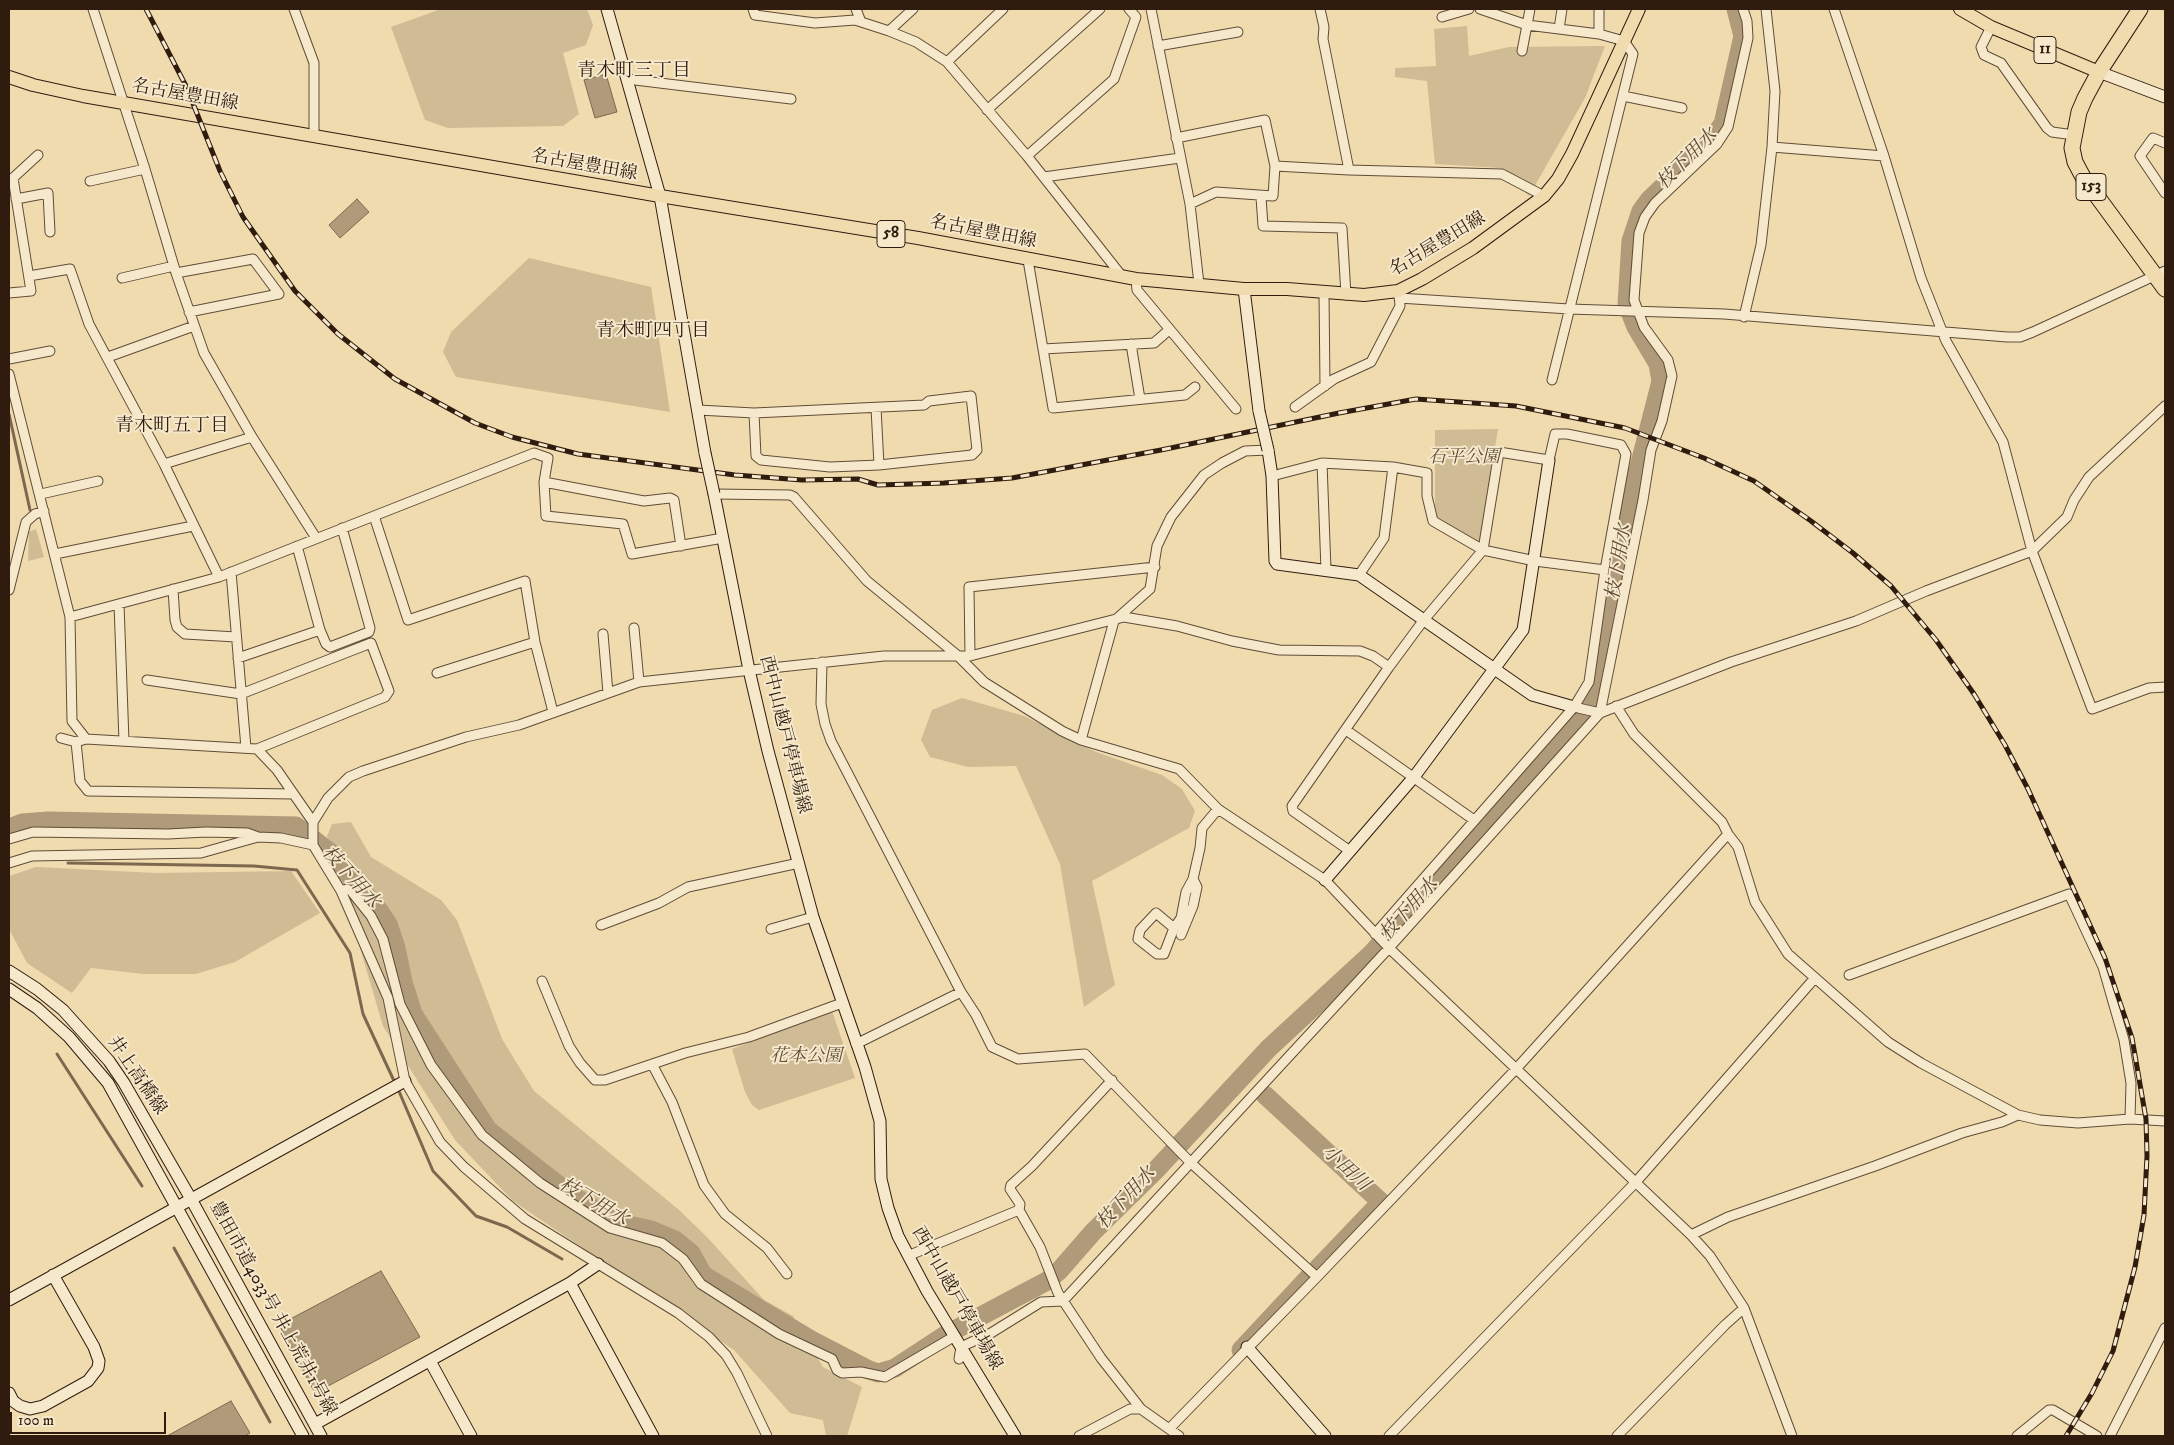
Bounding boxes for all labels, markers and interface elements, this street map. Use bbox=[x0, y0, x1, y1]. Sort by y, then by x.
road number: 11 bbox=[2034, 36, 2056, 64]
district label: 青木町三丁目 bbox=[577, 61, 691, 83]
street label: 名古屋豊田線 bbox=[130, 76, 240, 116]
water label: 枝下用水 bbox=[1653, 125, 1723, 195]
street label: 名古屋豊田線 bbox=[529, 146, 639, 186]
road number: 153 bbox=[2076, 173, 2106, 200]
street label: 名古屋豊田線 bbox=[1386, 208, 1490, 282]
street label: 名古屋豊田線 bbox=[928, 212, 1038, 254]
road number: 58 bbox=[877, 220, 905, 248]
district label: 青木町四丁目 bbox=[596, 321, 710, 343]
district label: 青木町五丁目 bbox=[115, 416, 229, 438]
park label: 石平公園 bbox=[1428, 447, 1500, 469]
water label: 枝下用水 bbox=[1603, 523, 1637, 601]
street label: 西中山越戸停車場線 bbox=[754, 654, 814, 816]
water label: 枝下用水 bbox=[316, 842, 384, 914]
water label: 枝下用水 bbox=[1376, 874, 1444, 946]
street label: 井上高橋線 bbox=[102, 1033, 170, 1119]
park label: 花本公園 bbox=[770, 1046, 842, 1068]
water label: 小田川 bbox=[1316, 1141, 1374, 1197]
water label: 枝下用水 bbox=[1093, 1163, 1161, 1235]
water label: 枝下用水 bbox=[554, 1174, 632, 1232]
street label: 豊田市道4033号 井上荒井1号線 bbox=[204, 1198, 340, 1420]
street label: 西中山越戸停車場線 bbox=[906, 1223, 1006, 1375]
scale bar bbox=[12, 1402, 169, 1434]
text: 100 m bbox=[18, 1411, 54, 1430]

